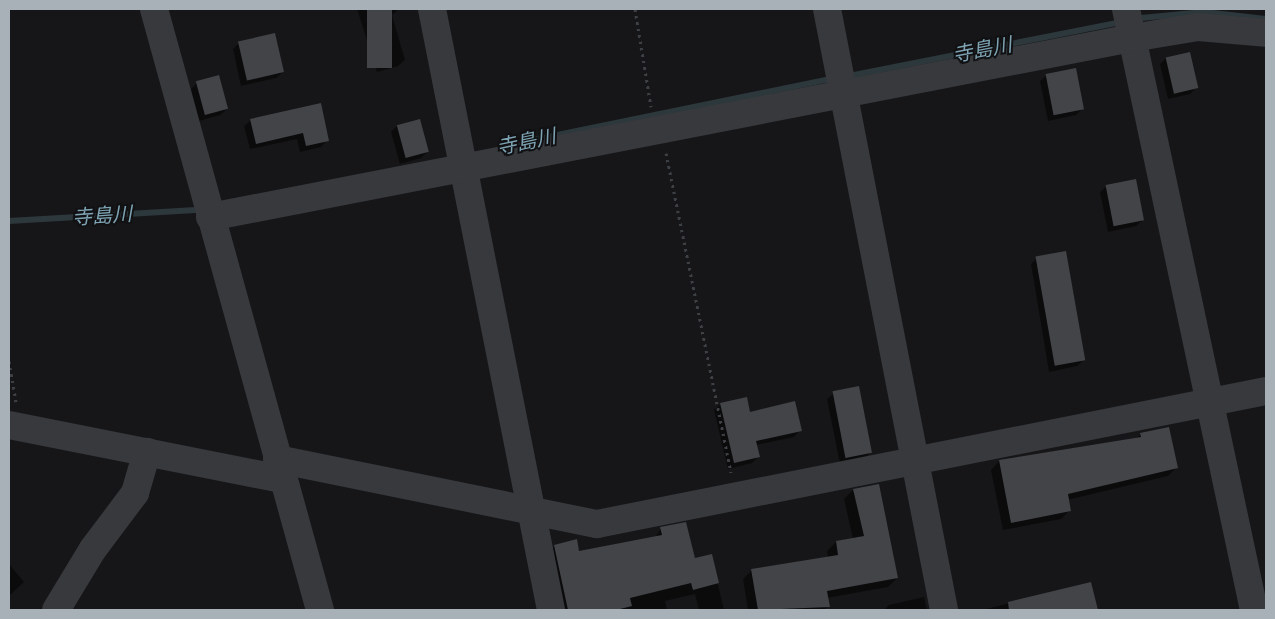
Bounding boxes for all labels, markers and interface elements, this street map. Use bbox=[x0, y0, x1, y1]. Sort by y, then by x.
water label: 寺島川 bbox=[950, 31, 1014, 67]
water label: 寺島川 bbox=[494, 123, 558, 159]
water label: 寺島川 bbox=[71, 201, 133, 229]

